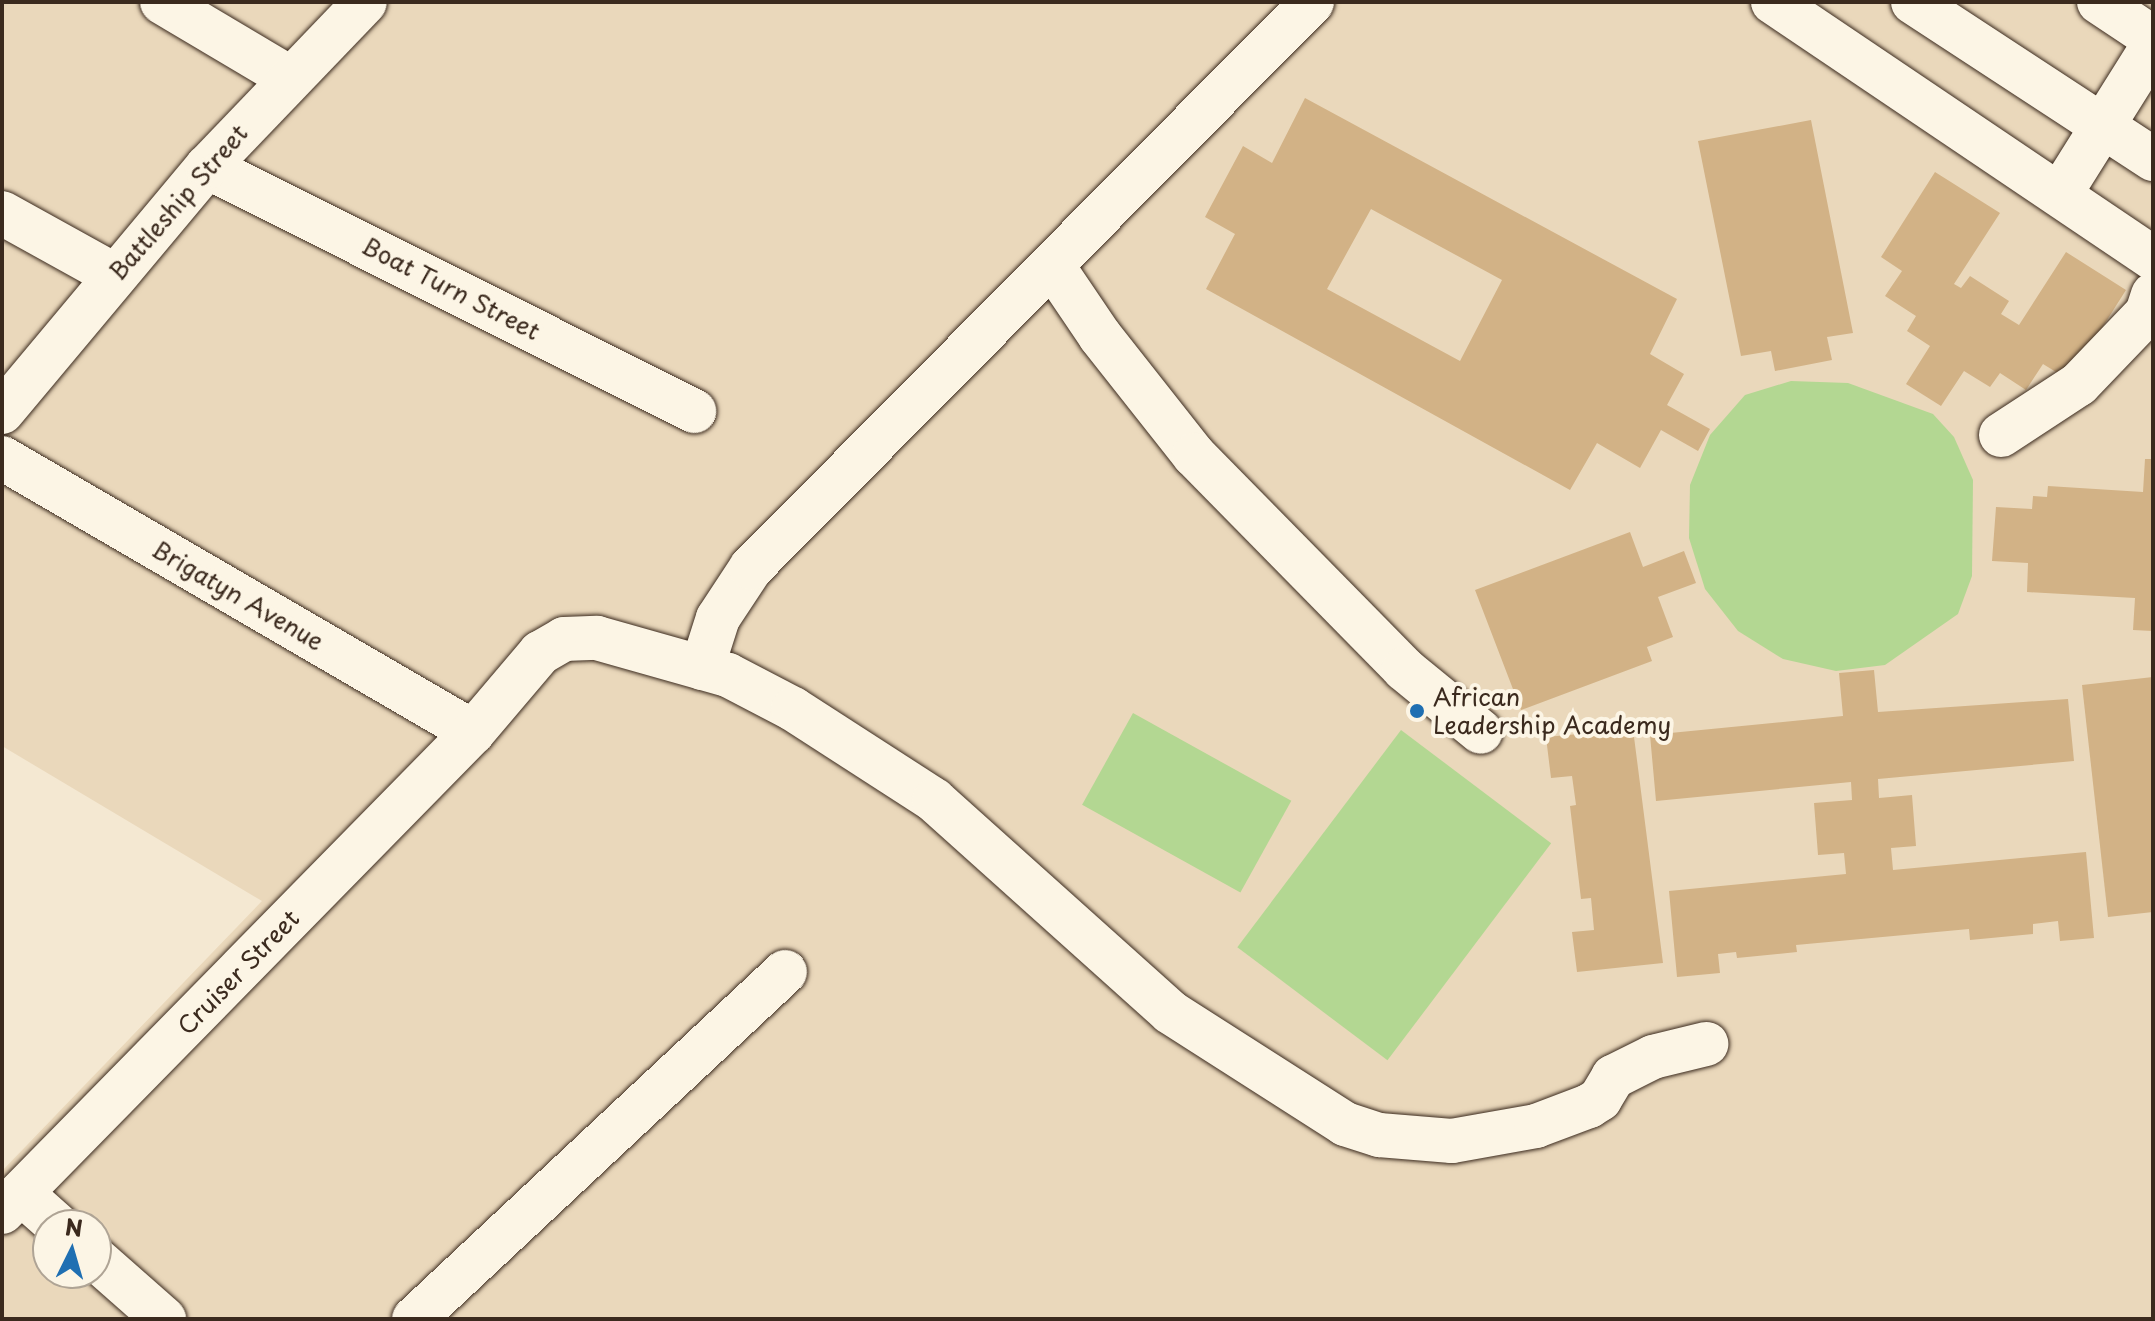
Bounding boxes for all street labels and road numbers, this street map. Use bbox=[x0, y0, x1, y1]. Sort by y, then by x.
street label: Battleship Street bbox=[103, 119, 253, 285]
street label: Boat Turn Street bbox=[357, 230, 545, 346]
street label: Brigatyn Avenue bbox=[148, 535, 328, 655]
street label: Cruiser Street bbox=[171, 903, 305, 1041]

